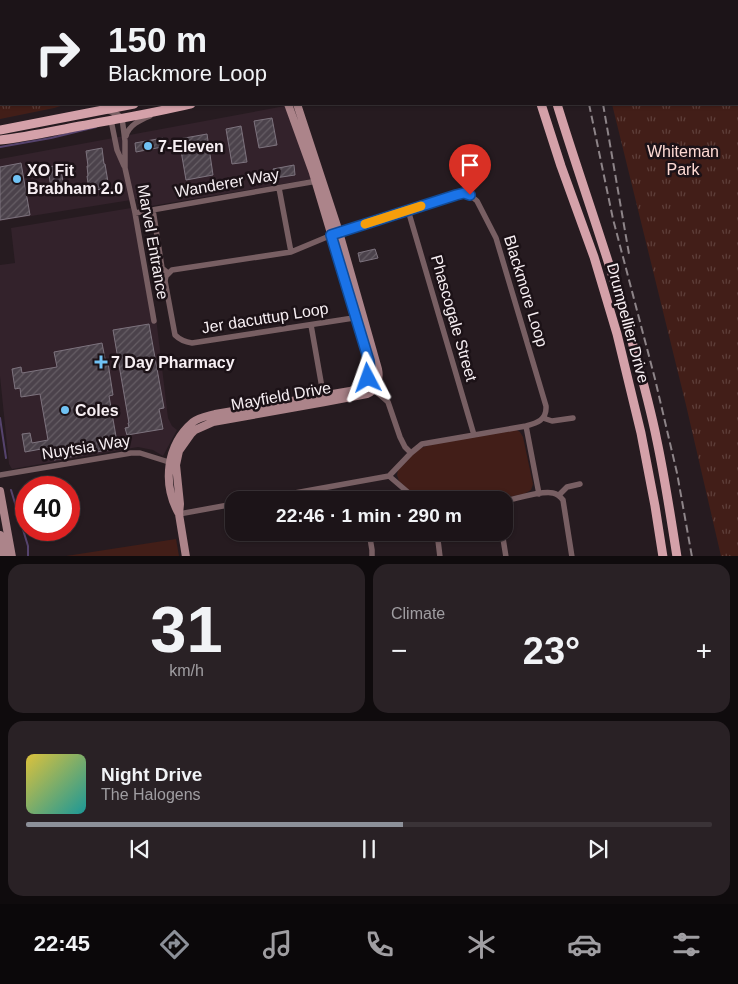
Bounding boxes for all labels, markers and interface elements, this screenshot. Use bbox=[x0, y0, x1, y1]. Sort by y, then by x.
icon: right bbox=[25, 20, 90, 85]
text: 150 m bbox=[108, 20, 207, 59]
text: Blackmore Loop bbox=[108, 61, 267, 86]
place label: 7-Eleven bbox=[158, 138, 224, 155]
marker: 7-Eleven bbox=[142, 140, 154, 152]
park label: Whiteman Park bbox=[647, 143, 719, 178]
pin bbox=[449, 144, 491, 195]
icon: arrive bbox=[456, 151, 484, 179]
place label: XO Fit Brabham 2.0 bbox=[27, 162, 123, 197]
street label: Wanderer Way bbox=[174, 165, 280, 201]
marker: XO Fit Brabham 2.0 bbox=[11, 173, 23, 185]
street label: Marvel Entrance bbox=[135, 183, 172, 301]
street label: Blackmore Loop bbox=[501, 233, 551, 349]
street label: Phascogale Street bbox=[428, 253, 480, 384]
street label: Drumpellier Drive bbox=[604, 261, 652, 385]
street label: Jer dacuttup Loop bbox=[200, 300, 330, 336]
position arrow bbox=[341, 351, 393, 403]
place label: 7 Day Pharmacy bbox=[111, 354, 235, 371]
marker: 7 Day Pharmacy bbox=[95, 356, 107, 368]
street label: Mayfield Drive bbox=[230, 379, 332, 413]
place label: Coles bbox=[75, 402, 119, 419]
marker: Coles bbox=[59, 404, 71, 416]
street label: Nuytsia Way bbox=[41, 432, 131, 462]
speed limit sign: 40 bbox=[15, 476, 80, 541]
text: 22:46 · 1 min · 290 m bbox=[276, 505, 462, 526]
text: 31 bbox=[150, 593, 223, 666]
text: Climate bbox=[391, 605, 445, 622]
text: 23° bbox=[523, 630, 580, 672]
text: − bbox=[391, 635, 407, 666]
text: + bbox=[696, 635, 712, 666]
text: km/h bbox=[169, 662, 204, 679]
text: Night Drive bbox=[101, 764, 202, 785]
text: The Halogens bbox=[101, 786, 201, 803]
icon: previous bbox=[126, 835, 154, 863]
icon: pause bbox=[355, 835, 383, 863]
icon: next bbox=[584, 835, 612, 863]
icon: directions bbox=[157, 927, 192, 962]
icon: music bbox=[260, 927, 295, 962]
icon: phone bbox=[362, 927, 397, 962]
icon: climate bbox=[464, 927, 499, 962]
icon: car bbox=[567, 927, 602, 962]
icon: filters bbox=[669, 927, 704, 962]
text: 22:45 bbox=[34, 931, 90, 956]

